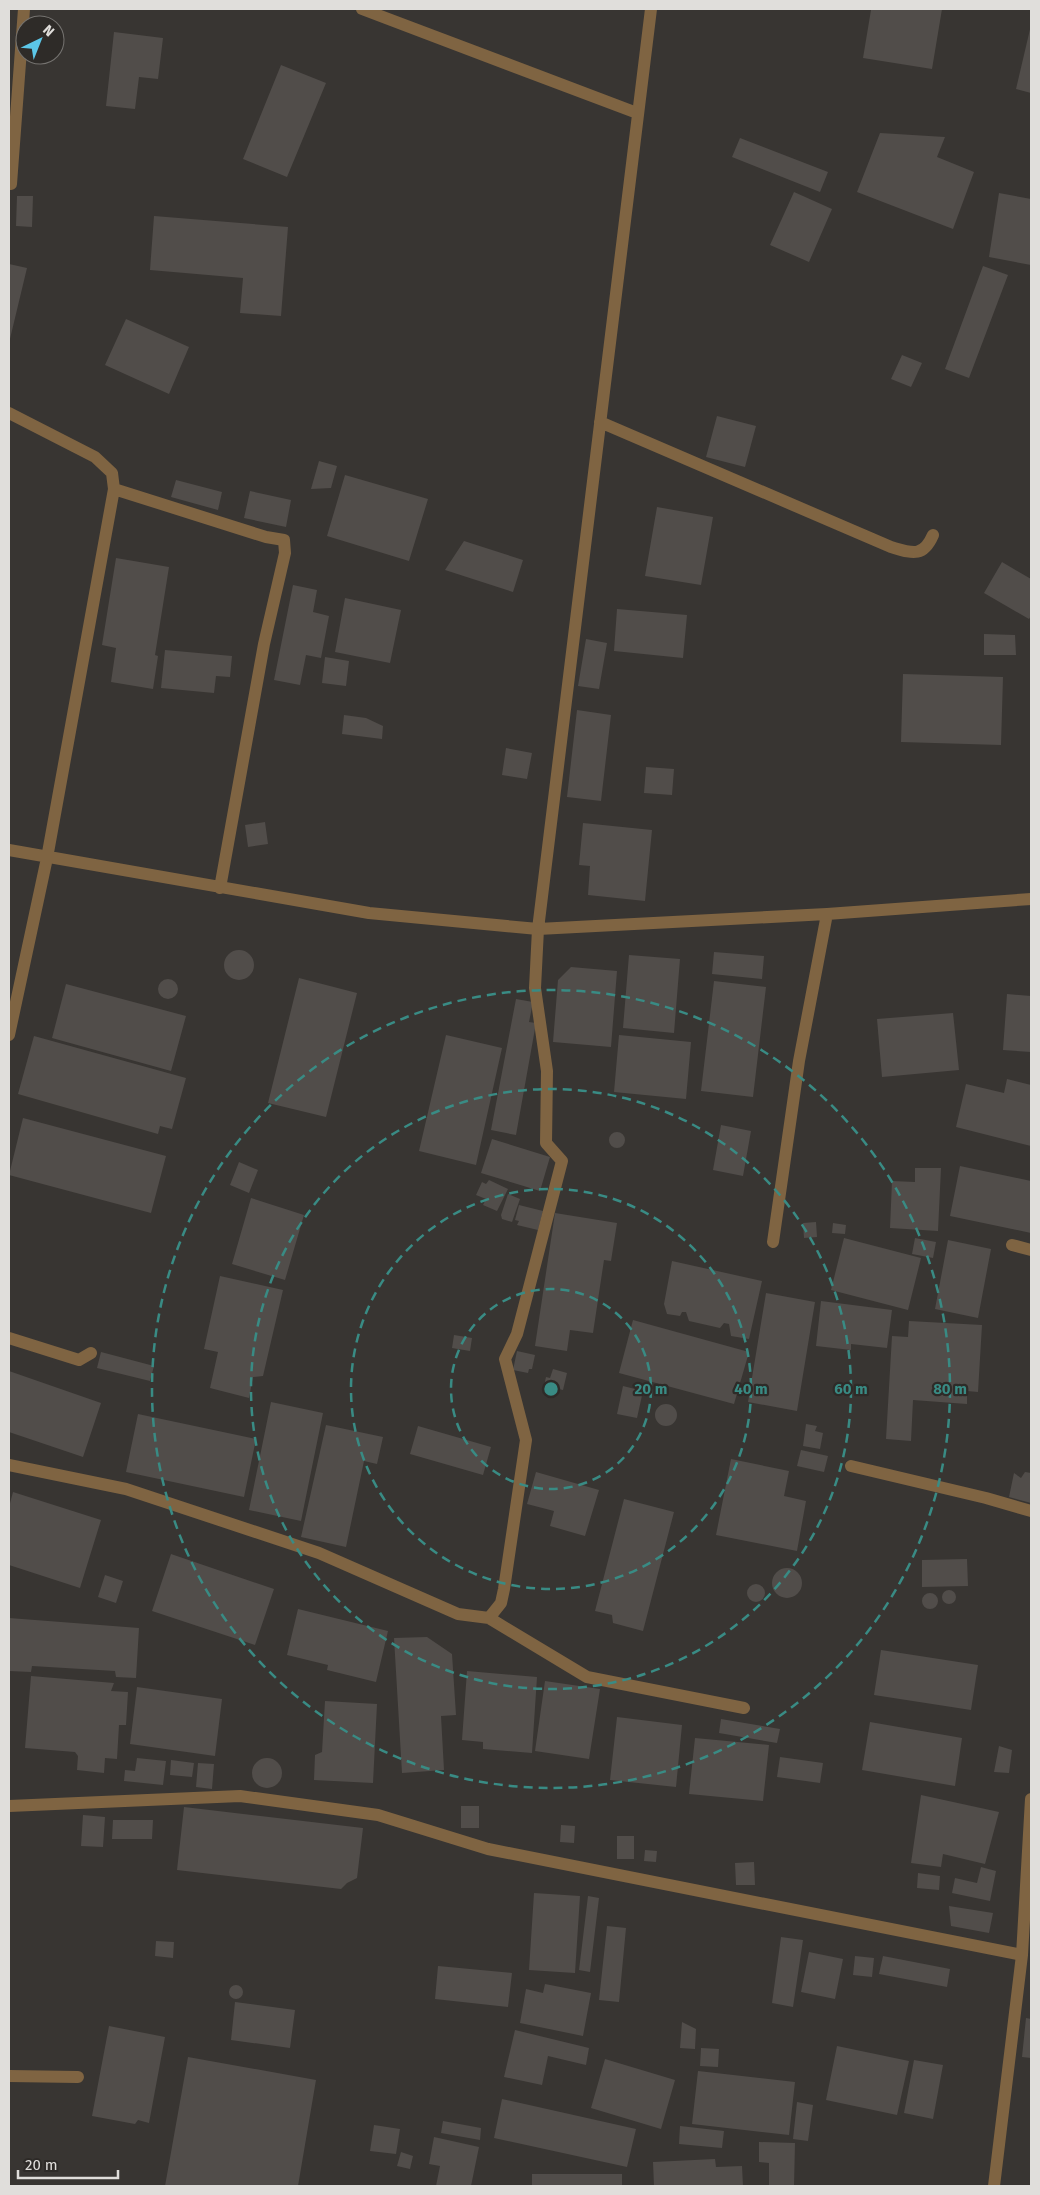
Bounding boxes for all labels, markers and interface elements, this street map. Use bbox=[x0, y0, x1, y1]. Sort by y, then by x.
north arrow bbox=[15, 15, 65, 65]
text: N bbox=[39, 21, 58, 40]
centre of rings bbox=[542, 1380, 560, 1398]
text: 20 m bbox=[635, 1380, 667, 1398]
text: 40 m bbox=[734, 1380, 768, 1398]
text: 60 m bbox=[834, 1380, 868, 1398]
text: 80 m bbox=[933, 1380, 967, 1398]
scale bar bbox=[18, 2148, 118, 2180]
text: 20 m bbox=[25, 2156, 58, 2174]

